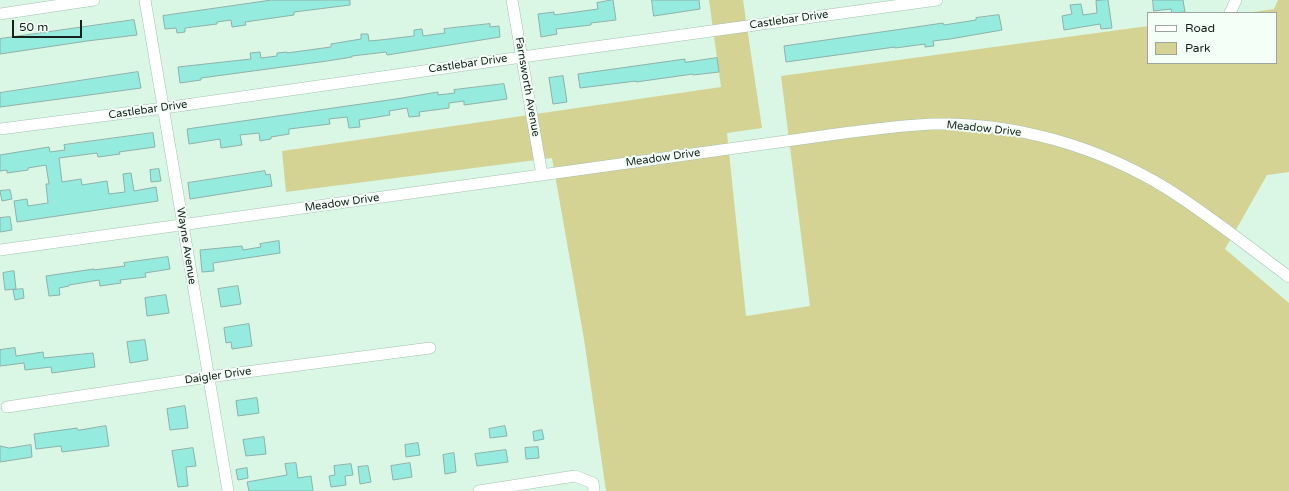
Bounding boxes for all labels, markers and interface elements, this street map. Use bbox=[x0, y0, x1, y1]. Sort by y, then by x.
street label: Castlebar Drive bbox=[749, 8, 829, 32]
scale bar bbox=[14, 12, 84, 38]
legend bbox=[1147, 12, 1277, 64]
text: 50 m bbox=[19, 20, 48, 34]
text: Road bbox=[1185, 21, 1215, 35]
street label: Farnsworth Avenue bbox=[512, 36, 542, 138]
text: Park bbox=[1185, 41, 1211, 55]
street label: Castlebar Drive bbox=[428, 52, 508, 76]
street label: Castlebar Drive bbox=[108, 98, 188, 122]
street label: Meadow Drive bbox=[946, 119, 1022, 139]
street label: Meadow Drive bbox=[625, 146, 701, 170]
street label: Meadow Drive bbox=[304, 191, 380, 215]
street label: Wayne Avenue bbox=[173, 207, 199, 285]
street label: Daigler Drive bbox=[184, 365, 252, 387]

